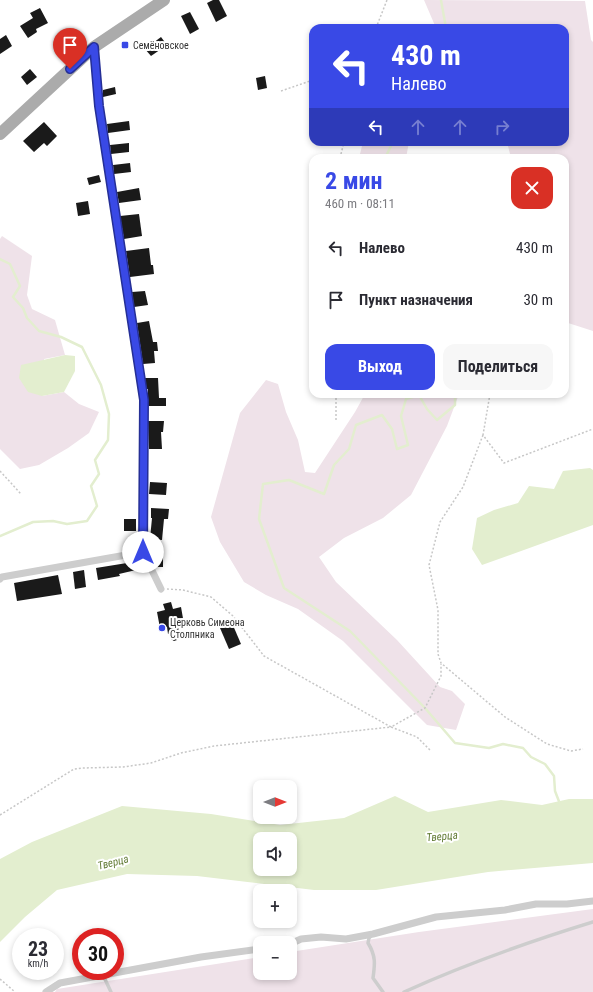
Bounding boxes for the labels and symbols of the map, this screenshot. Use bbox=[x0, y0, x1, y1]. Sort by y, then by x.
pin bbox=[53, 28, 87, 69]
marker: Семёновское bbox=[120, 40, 130, 50]
place label: Семёновское bbox=[133, 40, 189, 51]
position arrow bbox=[122, 531, 164, 573]
place label: Церковь Симеона Столпника bbox=[170, 617, 245, 640]
marker: Церковь Симеона Столпника bbox=[157, 623, 167, 633]
north arrow bbox=[253, 780, 297, 824]
water label: Тверца bbox=[426, 829, 458, 844]
water label: Тверца bbox=[96, 852, 130, 873]
speed limit sign: 30 bbox=[72, 928, 124, 980]

